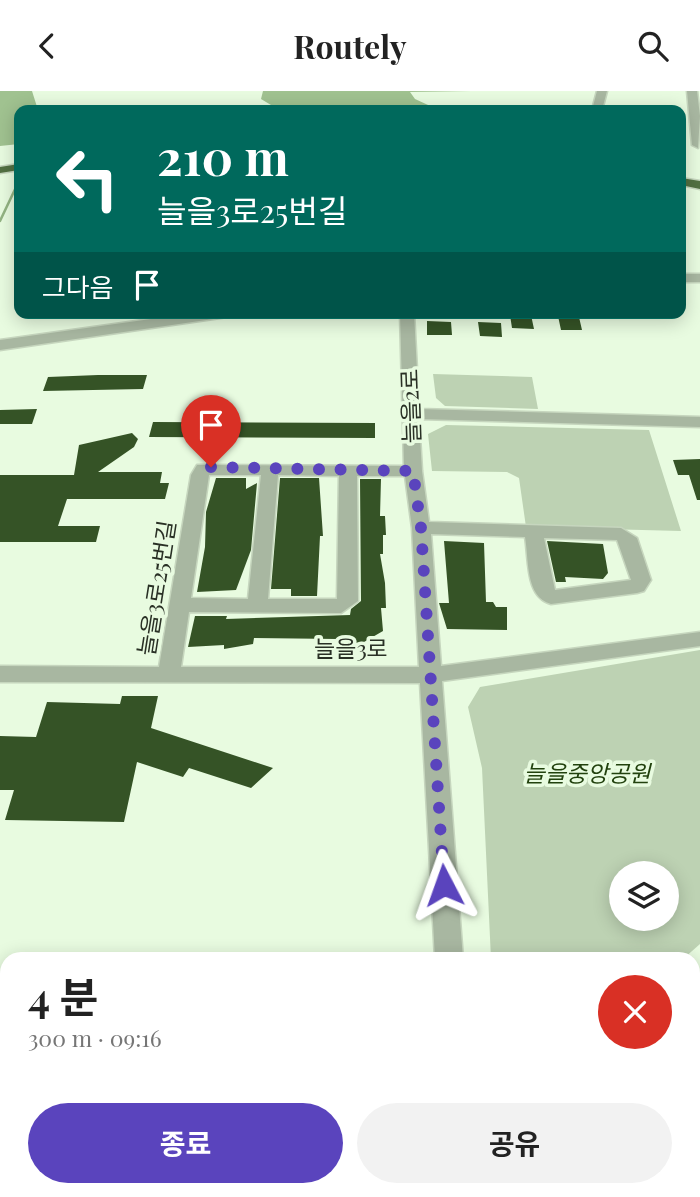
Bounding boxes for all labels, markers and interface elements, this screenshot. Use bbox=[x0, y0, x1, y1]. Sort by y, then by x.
text: Routely bbox=[293, 24, 407, 67]
icon: back bbox=[28, 27, 66, 65]
icon: search bbox=[634, 27, 672, 65]
text: 210 m bbox=[157, 123, 289, 188]
icon: left bbox=[42, 133, 133, 224]
text: 늘을3로25번길 bbox=[157, 188, 347, 231]
icon: arrive bbox=[128, 266, 166, 304]
text: 그다음 bbox=[42, 269, 114, 304]
street label: 늘을2로 bbox=[393, 368, 426, 444]
pin bbox=[181, 395, 241, 467]
icon: arrive bbox=[192, 406, 230, 444]
street label: 늘을3로25번길 bbox=[130, 518, 182, 658]
street label: 늘을3로 bbox=[314, 632, 388, 663]
park label: 늘을중앙공원 bbox=[524, 757, 652, 788]
position arrow bbox=[407, 848, 481, 922]
map controls bbox=[609, 861, 679, 931]
button: layers bbox=[609, 861, 679, 931]
text: 4 분 bbox=[28, 968, 98, 1024]
button: close bbox=[598, 975, 672, 1049]
text: 300 m · 09:16 bbox=[28, 1022, 162, 1053]
button: 종료 bbox=[28, 1103, 343, 1183]
button: 공유 bbox=[357, 1103, 672, 1183]

